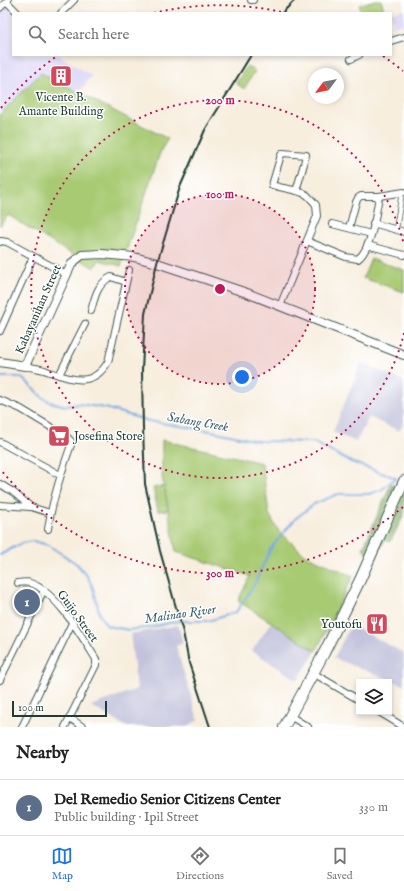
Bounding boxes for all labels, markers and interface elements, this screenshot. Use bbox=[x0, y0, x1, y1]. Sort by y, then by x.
search box bbox=[12, 12, 392, 56]
icon: search bbox=[26, 23, 48, 45]
text: Search here bbox=[58, 25, 129, 44]
building icon: Vicente B. Amante Building bbox=[48, 63, 74, 89]
north arrow bbox=[308, 68, 344, 104]
place label: Vicente B. Amante Building bbox=[18, 90, 104, 119]
text: 200 m bbox=[205, 93, 235, 108]
text: 100 m bbox=[206, 187, 235, 202]
street label: Kabayanihan Street bbox=[12, 262, 65, 356]
centre of rings bbox=[213, 282, 227, 296]
your location bbox=[232, 367, 252, 387]
water label: Sabang Creek bbox=[166, 409, 230, 437]
supermarket icon: Josefina Store bbox=[46, 423, 72, 449]
place label: Josefina Store bbox=[72, 429, 143, 445]
text: 300 m bbox=[206, 566, 235, 581]
pin: 1 bbox=[14, 587, 40, 617]
street label: Guijo Street bbox=[54, 587, 101, 645]
water label: Malinao River bbox=[143, 601, 218, 628]
restaurant icon: Youtofu bbox=[364, 611, 390, 637]
place label: Youtofu bbox=[321, 617, 362, 632]
map controls bbox=[356, 679, 392, 715]
button: layers bbox=[356, 679, 392, 715]
scale bar bbox=[12, 699, 107, 718]
text: 100 m bbox=[18, 701, 44, 715]
text: Nearby bbox=[16, 743, 69, 764]
text: Del Remedio Senior Citizens Center bbox=[54, 790, 281, 809]
text: 1 bbox=[27, 799, 31, 816]
text: 330 m bbox=[359, 799, 388, 816]
text: Public building · Ipil Street bbox=[54, 809, 199, 826]
tab: Map bbox=[51, 845, 73, 883]
tab: Directions bbox=[176, 845, 224, 883]
tab: Saved bbox=[327, 845, 353, 883]

